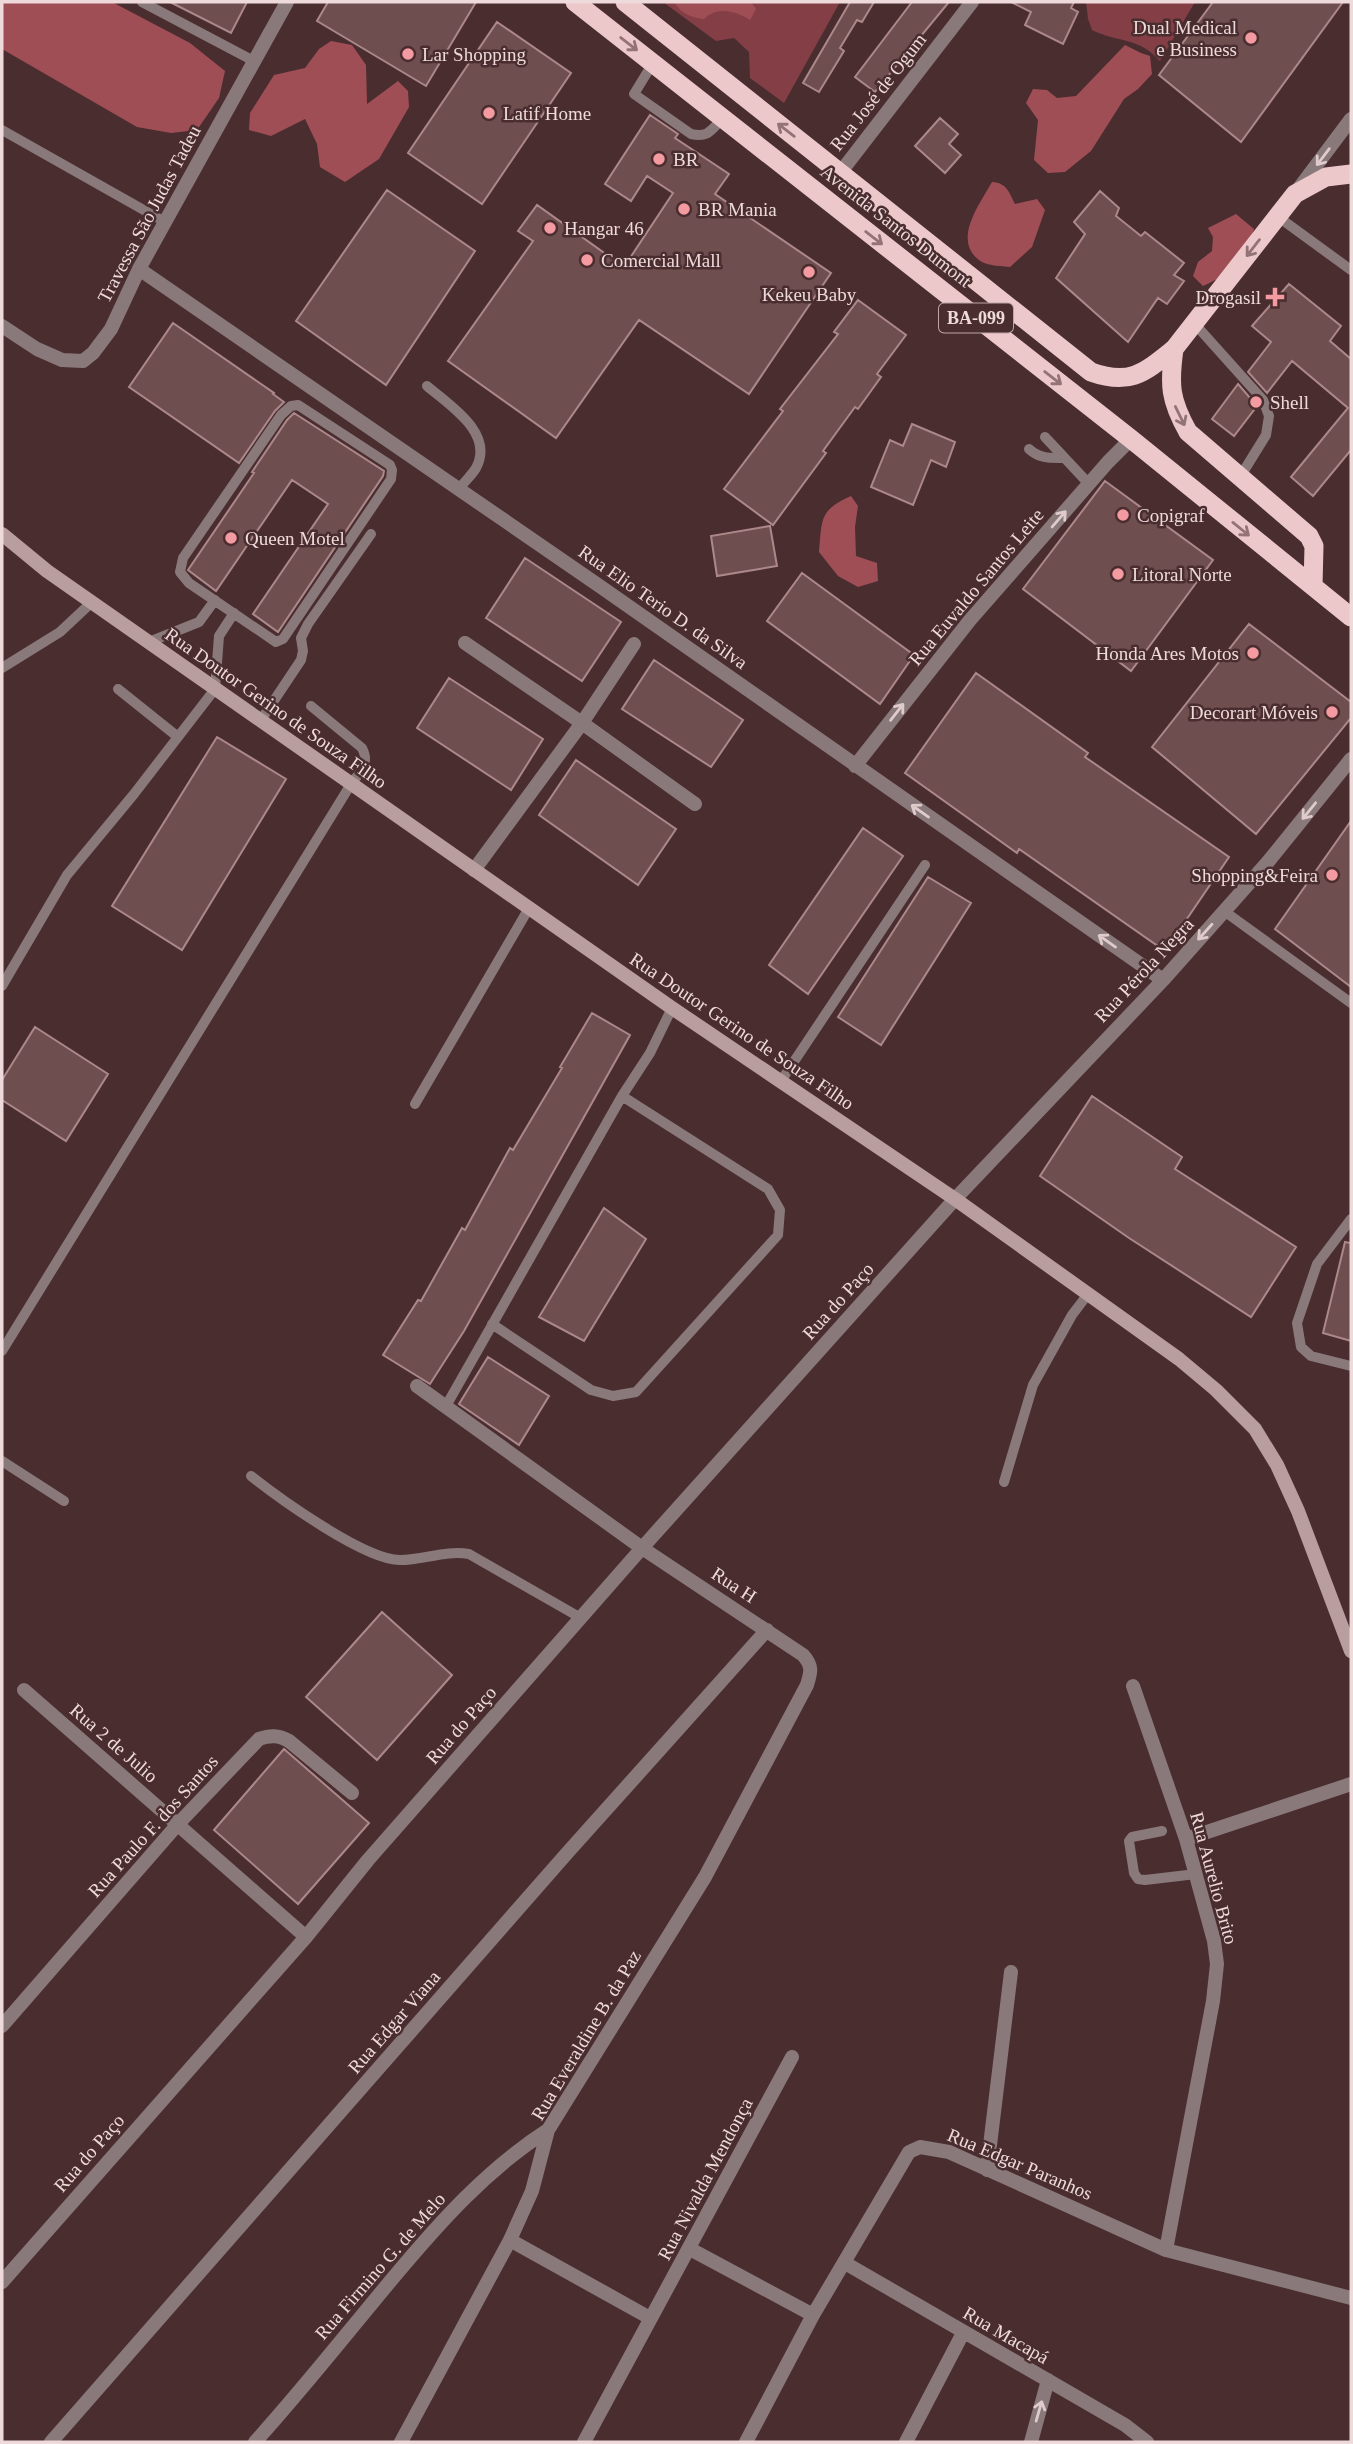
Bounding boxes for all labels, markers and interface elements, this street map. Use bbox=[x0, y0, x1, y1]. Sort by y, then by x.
place label: Dual Medical e Business bbox=[1133, 17, 1237, 60]
street label: Rua José de Ogum bbox=[826, 29, 930, 155]
marker: Dual Medical e Business bbox=[1243, 30, 1259, 46]
one-way arrow bbox=[619, 36, 637, 52]
place label: Lar Shopping bbox=[422, 44, 526, 65]
marker: Lar Shopping bbox=[400, 46, 416, 62]
place label: Latif Home bbox=[503, 103, 591, 124]
marker: Latif Home bbox=[481, 105, 497, 121]
street label: Travessa São Judas Tadeu bbox=[93, 121, 205, 306]
one-way arrow bbox=[778, 123, 796, 138]
one-way arrow bbox=[1316, 147, 1331, 166]
place label: BR bbox=[673, 149, 699, 170]
marker: BR bbox=[651, 151, 667, 167]
street label: Avenida Santos Dumont bbox=[816, 161, 976, 292]
place label: BR Mania bbox=[698, 199, 777, 220]
marker: BR Mania bbox=[676, 201, 692, 217]
place label: Hangar 46 bbox=[564, 218, 644, 239]
marker: Hangar 46 bbox=[542, 220, 558, 236]
one-way arrow bbox=[865, 231, 883, 246]
one-way arrow bbox=[1245, 238, 1260, 257]
place label: Comercial Mall bbox=[601, 250, 721, 271]
marker: Comercial Mall bbox=[579, 252, 595, 268]
marker: Kekeu Baby bbox=[801, 264, 817, 280]
place label: Kekeu Baby bbox=[762, 284, 857, 305]
place label: Drogasil bbox=[1196, 287, 1261, 308]
marker: Drogasil bbox=[1267, 289, 1283, 305]
road number: BA-099 bbox=[939, 304, 1013, 332]
one-way arrow bbox=[1044, 371, 1062, 386]
place label: Shell bbox=[1270, 392, 1309, 413]
marker: Shell bbox=[1248, 394, 1264, 410]
one-way arrow bbox=[1173, 405, 1187, 425]
street label: Rua Euvaldo Santos Leite bbox=[904, 504, 1048, 670]
place label: Copigraf bbox=[1137, 505, 1205, 526]
marker: Copigraf bbox=[1115, 507, 1131, 523]
one-way arrow bbox=[1051, 510, 1067, 528]
one-way arrow bbox=[1231, 521, 1250, 536]
place label: Queen Motel bbox=[245, 528, 345, 549]
marker: Queen Motel bbox=[223, 530, 239, 546]
street label: Rua Elio Terio D. da Silva bbox=[575, 541, 752, 674]
place label: Litoral Norte bbox=[1132, 564, 1232, 585]
marker: Litoral Norte bbox=[1110, 566, 1126, 582]
street label: Rua Doutor Gerino de Souza Filho bbox=[161, 623, 391, 793]
place label: Honda Ares Motos bbox=[1095, 643, 1239, 664]
marker: Honda Ares Motos bbox=[1245, 645, 1261, 661]
place label: Decorart Móveis bbox=[1190, 702, 1318, 723]
one-way arrow bbox=[890, 703, 905, 722]
marker: Decorart Móveis bbox=[1324, 704, 1340, 720]
one-way arrow bbox=[1301, 801, 1317, 819]
one-way arrow bbox=[911, 804, 930, 818]
place label: Shopping&Feira bbox=[1191, 865, 1319, 886]
marker: Shopping&Feira bbox=[1324, 867, 1340, 883]
street label: Rua Pérola Negra bbox=[1090, 913, 1198, 1027]
one-way arrow bbox=[1197, 923, 1213, 941]
one-way arrow bbox=[1098, 934, 1117, 948]
street label: Rua Doutor Gerino de Souza Filho bbox=[626, 948, 858, 1114]
street label: Rua do Paço bbox=[798, 1258, 878, 1344]
street label: Rua H bbox=[708, 1563, 761, 1607]
street label: Rua do Paço bbox=[422, 1682, 500, 1768]
street label: Rua 2 de Julio bbox=[66, 1699, 162, 1787]
street label: Rua Paulo F. dos Santos bbox=[84, 1751, 222, 1901]
street label: Rua Aurelio Brito bbox=[1186, 1810, 1242, 1946]
street label: Rua Everaldine B. da Paz bbox=[527, 1946, 645, 2124]
street label: Rua Edgar Viana bbox=[344, 1966, 445, 2078]
street label: Rua Nivalda Mendonça bbox=[653, 2094, 757, 2264]
street label: Rua do Paço bbox=[50, 2110, 128, 2196]
street label: Rua Edgar Paranhos bbox=[944, 2124, 1096, 2204]
street label: Rua Firmino G. de Melo bbox=[311, 2188, 449, 2344]
street label: Rua Macapá bbox=[959, 2302, 1053, 2368]
one-way arrow bbox=[1034, 2401, 1047, 2423]

